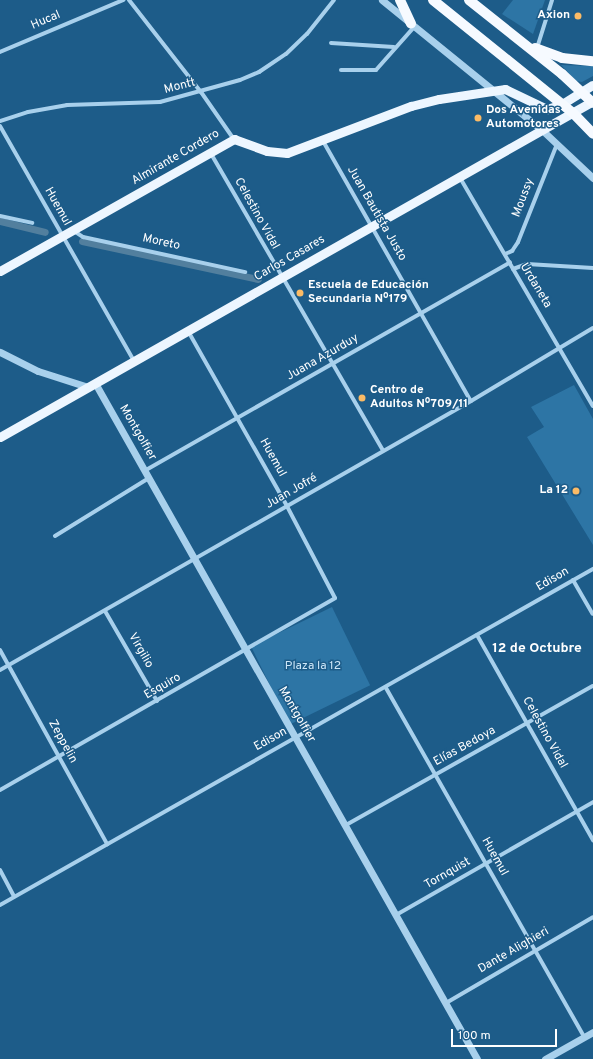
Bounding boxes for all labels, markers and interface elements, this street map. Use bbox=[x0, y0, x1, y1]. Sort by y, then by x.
street label: Hucal bbox=[29, 8, 63, 34]
place label: Axion bbox=[537, 9, 570, 23]
marker: Axion bbox=[573, 11, 583, 21]
street label: Montt bbox=[163, 76, 197, 98]
place label: Dos Avenidas Automotores bbox=[486, 104, 561, 132]
marker: Dos Avenidas Automotores bbox=[473, 113, 483, 123]
street label: Almirante Cordero bbox=[130, 127, 222, 189]
street label: Juan Bautista Justo bbox=[343, 164, 409, 264]
street label: Celestino Vidal bbox=[230, 175, 282, 253]
street label: Moussy bbox=[510, 177, 538, 219]
street label: Huemul bbox=[41, 185, 73, 229]
street label: Moreto bbox=[141, 232, 181, 254]
street label: Carlos Casares bbox=[252, 233, 328, 285]
street label: Urdaneta bbox=[516, 261, 554, 311]
place label: Escuela de Educación Secundaria Nº179 bbox=[308, 279, 429, 307]
marker: Escuela de Educación Secundaria Nº179 bbox=[295, 288, 305, 298]
street label: Juana Azurduy bbox=[284, 331, 362, 385]
place label: Centro de Adultos Nº709/11 bbox=[370, 384, 468, 412]
marker: Centro de Adultos Nº709/11 bbox=[357, 393, 367, 403]
street label: Montgolfier bbox=[115, 402, 159, 464]
street label: Huemul bbox=[256, 436, 288, 480]
street label: Juan Jofré bbox=[264, 471, 320, 513]
place label: La 12 bbox=[539, 484, 568, 498]
marker: La 12 bbox=[571, 486, 581, 496]
street label: Edison bbox=[534, 565, 572, 595]
street label: Virgilio bbox=[124, 631, 156, 671]
district label: 12 de Octubre bbox=[492, 641, 582, 657]
park label: Plaza la 12 bbox=[285, 660, 341, 674]
street label: Esquiro bbox=[142, 671, 184, 703]
street label: Montgolfier bbox=[274, 684, 318, 746]
street label: Celestino Vidal bbox=[518, 694, 570, 772]
street label: Zeppelin bbox=[44, 718, 80, 766]
street label: Elías Bedoya bbox=[432, 724, 498, 770]
street label: Edison bbox=[252, 725, 290, 755]
street label: Huemul bbox=[478, 835, 510, 879]
street label: Tornquist bbox=[422, 855, 474, 893]
street label: Dante Alighieri bbox=[476, 925, 552, 977]
scale bar bbox=[453, 1021, 559, 1047]
text: 100 m bbox=[458, 1028, 491, 1044]

